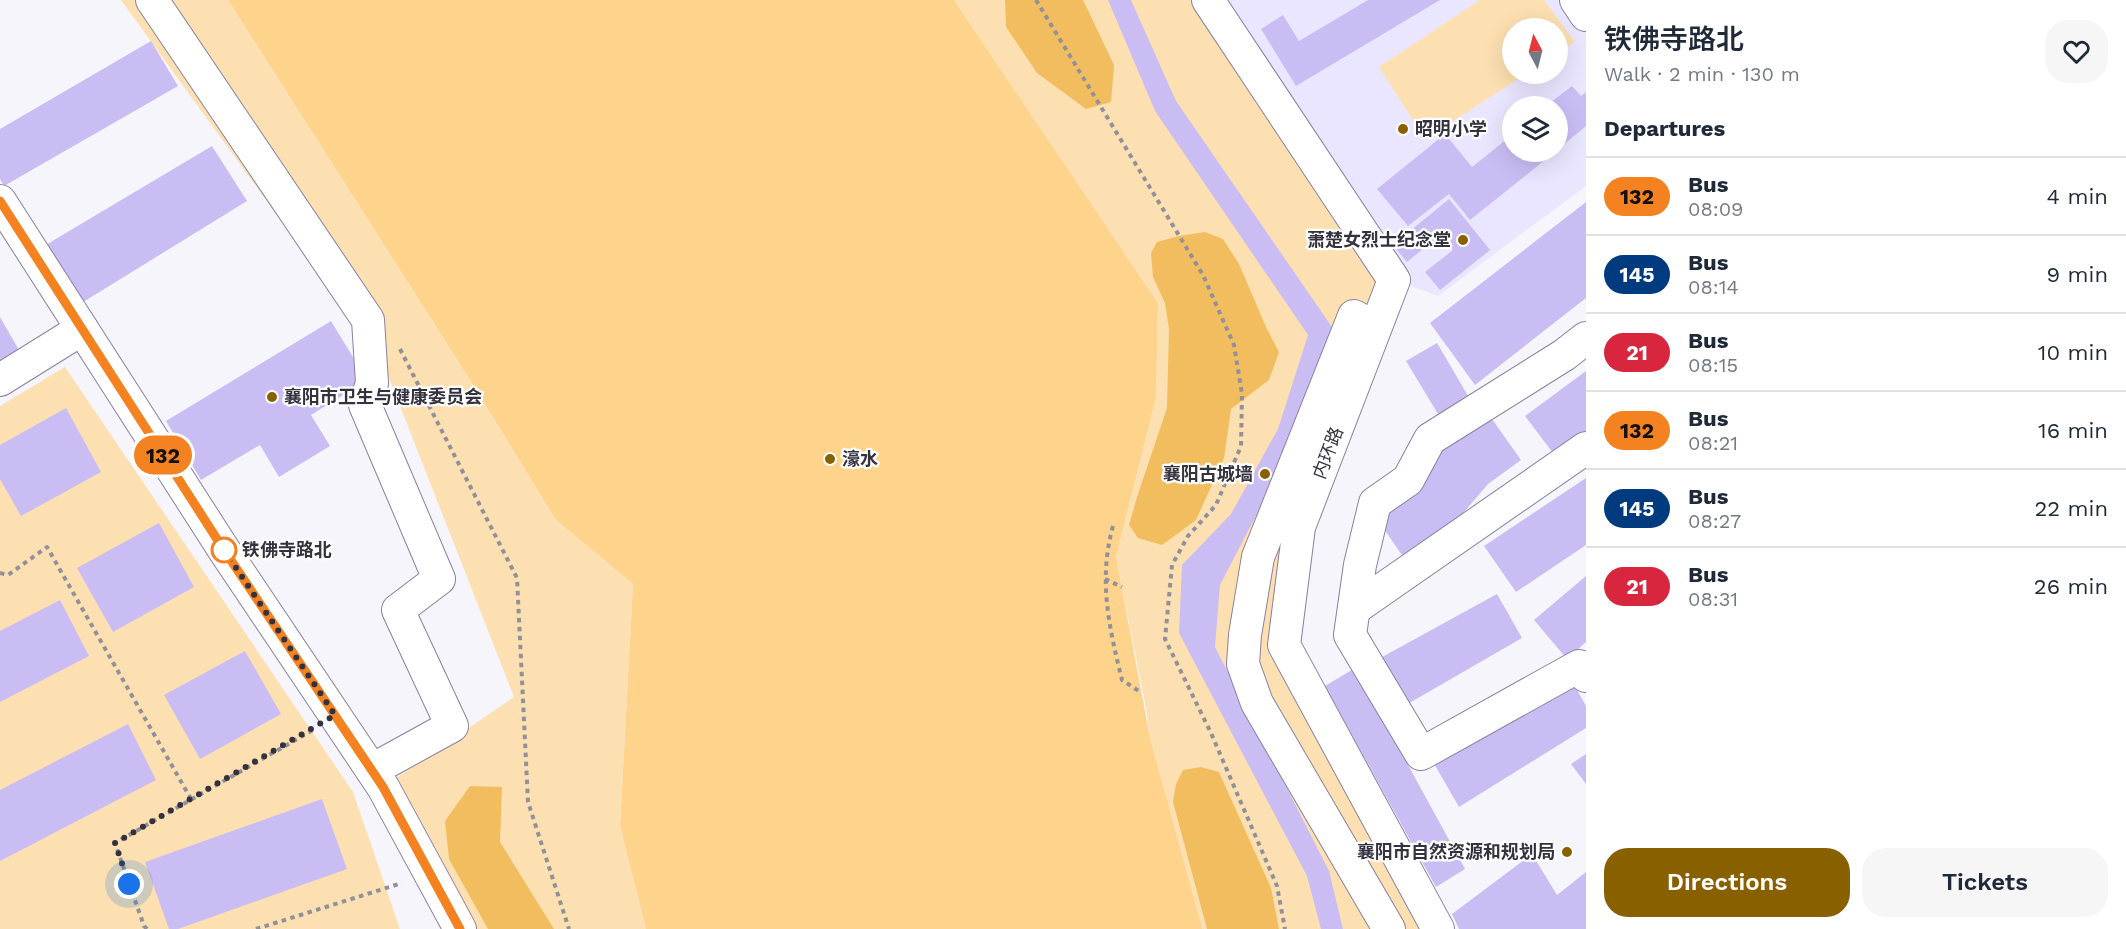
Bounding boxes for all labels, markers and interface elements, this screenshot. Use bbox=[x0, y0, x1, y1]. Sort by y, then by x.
north arrow bbox=[1502, 18, 1568, 84]
map controls bbox=[1502, 18, 1568, 162]
button: heart bbox=[2045, 20, 2108, 83]
text: 铁佛寺路北 bbox=[1604, 23, 1744, 56]
text: Walk · 2 min · 130 m bbox=[1604, 62, 1800, 86]
button: layers bbox=[1502, 96, 1568, 162]
text: Departures bbox=[1604, 116, 1725, 141]
place label: 昭明小学 bbox=[1415, 118, 1487, 139]
marker: 昭明小学 bbox=[1396, 122, 1410, 136]
text: Bus bbox=[1688, 172, 1728, 197]
text: 132 bbox=[1620, 184, 1654, 209]
text: 4 min bbox=[2047, 184, 2108, 209]
text: 08:09 bbox=[1688, 197, 1743, 221]
place label: 萧楚女烈士纪念堂 bbox=[1307, 229, 1451, 250]
marker: 萧楚女烈士纪念堂 bbox=[1456, 233, 1470, 247]
text: Bus bbox=[1688, 250, 1728, 275]
text: 145 bbox=[1620, 262, 1654, 287]
text: 9 min bbox=[2046, 262, 2108, 287]
text: 08:14 bbox=[1688, 275, 1739, 299]
text: Bus bbox=[1688, 328, 1728, 353]
text: 21 bbox=[1626, 340, 1648, 365]
text: 10 min bbox=[2038, 340, 2108, 365]
text: 08:15 bbox=[1688, 353, 1738, 377]
place label: 襄阳市卫生与健康委员会 bbox=[284, 386, 482, 407]
marker: 襄阳市卫生与健康委员会 bbox=[265, 390, 279, 404]
text: Bus bbox=[1688, 406, 1728, 431]
text: 132 bbox=[1620, 418, 1654, 443]
text: 16 min bbox=[2038, 418, 2108, 443]
street label: 内环路 bbox=[1308, 424, 1347, 482]
text: 08:21 bbox=[1688, 431, 1738, 455]
line badge: 132 bbox=[128, 436, 198, 474]
text: 132 bbox=[146, 443, 180, 468]
place label: 濠水 bbox=[842, 448, 878, 469]
marker: 濠水 bbox=[823, 452, 837, 466]
place label: 襄阳古城墙 bbox=[1163, 463, 1253, 484]
marker: 襄阳古城墙 bbox=[1258, 467, 1272, 481]
text: Bus bbox=[1688, 484, 1728, 509]
text: 145 bbox=[1620, 496, 1654, 521]
text: 22 min bbox=[2034, 496, 2108, 521]
text: 08:27 bbox=[1688, 509, 1741, 533]
marker: 铁佛寺路北 bbox=[211, 537, 237, 563]
place label: 铁佛寺路北 bbox=[242, 539, 332, 560]
text: Bus bbox=[1688, 562, 1728, 587]
text: 21 bbox=[1626, 574, 1648, 599]
text: 26 min bbox=[2034, 574, 2108, 599]
text: 08:31 bbox=[1688, 587, 1738, 611]
place label: 襄阳市自然资源和规划局 bbox=[1357, 841, 1555, 862]
marker: 襄阳市自然资源和规划局 bbox=[1560, 845, 1574, 859]
button: Directions bbox=[1604, 848, 1850, 917]
button: Tickets bbox=[1862, 848, 2108, 917]
your location bbox=[114, 869, 144, 899]

